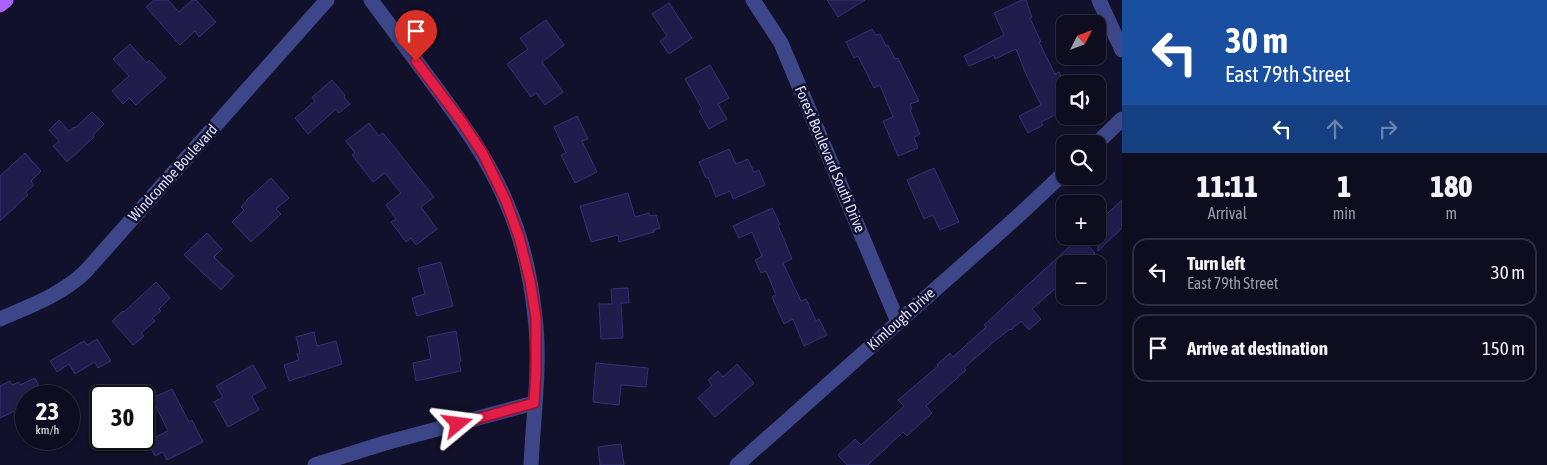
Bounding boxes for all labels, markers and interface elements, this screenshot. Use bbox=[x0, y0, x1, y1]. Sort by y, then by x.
pin bbox=[395, 10, 437, 61]
north arrow bbox=[1056, 15, 1106, 65]
map controls bbox=[1056, 15, 1106, 305]
icon: arrive bbox=[402, 17, 430, 45]
icon: left bbox=[1142, 20, 1207, 85]
text: 30 m bbox=[1225, 20, 1288, 60]
text: East 79th Street bbox=[1225, 61, 1351, 87]
button: sound bbox=[1056, 75, 1106, 125]
street label: Forest Boulevard South Drive bbox=[792, 83, 869, 235]
icon: left bbox=[1268, 115, 1296, 143]
icon: ahead bbox=[1321, 115, 1349, 143]
icon: right bbox=[1374, 115, 1402, 143]
street label: Windcombe Boulevard bbox=[125, 121, 221, 225]
button: search bbox=[1056, 135, 1106, 185]
text: 11:11 bbox=[1196, 169, 1258, 203]
text: 1 bbox=[1337, 169, 1351, 203]
text: 180 bbox=[1430, 169, 1472, 203]
button: + bbox=[1056, 195, 1106, 245]
text: Arrival bbox=[1208, 204, 1247, 222]
text: min bbox=[1333, 204, 1356, 222]
text: m bbox=[1446, 204, 1457, 222]
text: Turn left bbox=[1187, 252, 1245, 274]
button: − bbox=[1056, 255, 1106, 305]
icon: left bbox=[1144, 258, 1172, 286]
text: 30 m bbox=[1491, 261, 1525, 283]
text: East 79th Street bbox=[1187, 274, 1278, 292]
street label: Kimlough Drive bbox=[864, 284, 938, 353]
icon: arrive bbox=[1144, 334, 1172, 362]
text: Arrive at destination bbox=[1187, 337, 1328, 359]
text: 150 m bbox=[1482, 337, 1525, 359]
speed limit sign: 30 bbox=[90, 385, 155, 450]
text: 23 bbox=[36, 397, 59, 425]
position arrow bbox=[431, 397, 483, 449]
text: km/h bbox=[36, 423, 59, 437]

